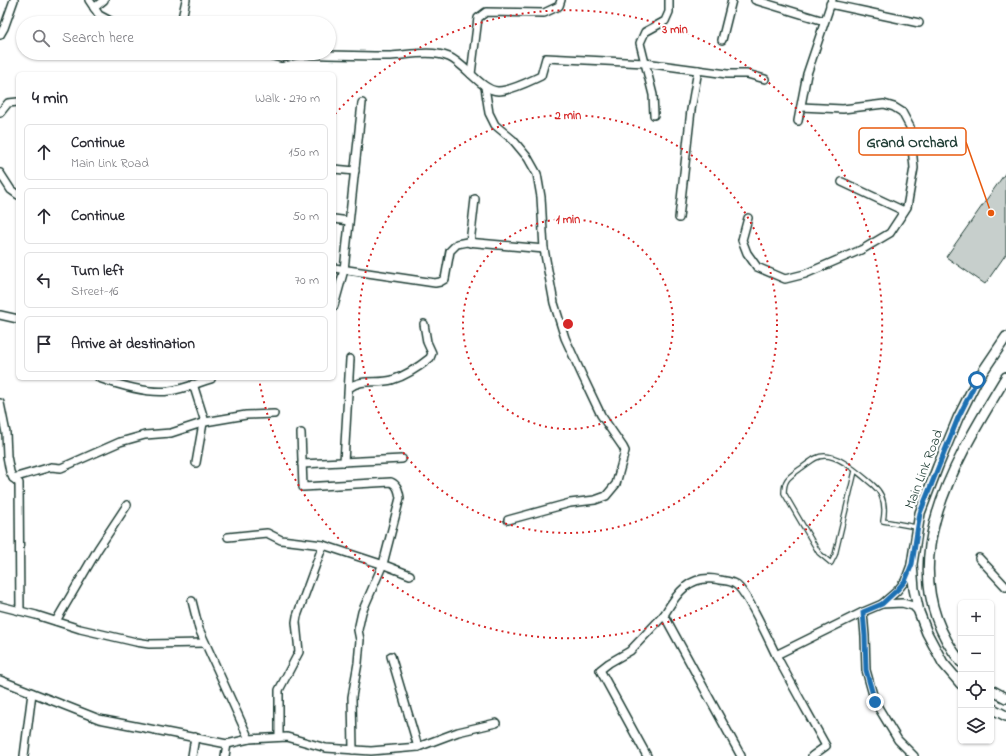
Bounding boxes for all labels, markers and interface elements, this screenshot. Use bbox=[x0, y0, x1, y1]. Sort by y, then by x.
search box bbox=[16, 16, 336, 60]
text: 3 min bbox=[661, 21, 688, 39]
icon: search bbox=[30, 27, 52, 49]
text: Search here bbox=[62, 27, 134, 49]
text: 4 min bbox=[32, 86, 68, 111]
text: Walk · 270 m bbox=[255, 89, 320, 108]
text: 2 min bbox=[554, 107, 581, 125]
callout: Grand Orchard bbox=[859, 128, 966, 155]
text: Continue bbox=[71, 132, 125, 154]
text: Grand Orchard bbox=[866, 132, 958, 154]
icon: ahead bbox=[33, 141, 55, 163]
text: 150 m bbox=[288, 143, 319, 162]
text: Main Link Road bbox=[71, 154, 149, 173]
icon: ahead bbox=[33, 205, 55, 227]
text: Continue bbox=[71, 205, 125, 227]
text: 50 m bbox=[293, 207, 319, 226]
text: 1 min bbox=[556, 211, 580, 229]
text: Turn left bbox=[71, 260, 124, 282]
icon: left bbox=[33, 269, 55, 291]
text: 70 m bbox=[295, 271, 319, 290]
text: Street-16 bbox=[71, 282, 119, 301]
centre of rings bbox=[561, 317, 575, 331]
icon: arrive bbox=[33, 333, 55, 355]
text: Arrive at destination bbox=[71, 333, 195, 355]
route start bbox=[968, 371, 986, 389]
street label: Main Link Road bbox=[900, 427, 949, 512]
map controls bbox=[958, 600, 994, 744]
button: + bbox=[958, 600, 994, 636]
button: − bbox=[958, 636, 994, 672]
button: locate bbox=[958, 672, 994, 708]
route end bbox=[866, 693, 884, 711]
button: layers bbox=[958, 708, 994, 744]

